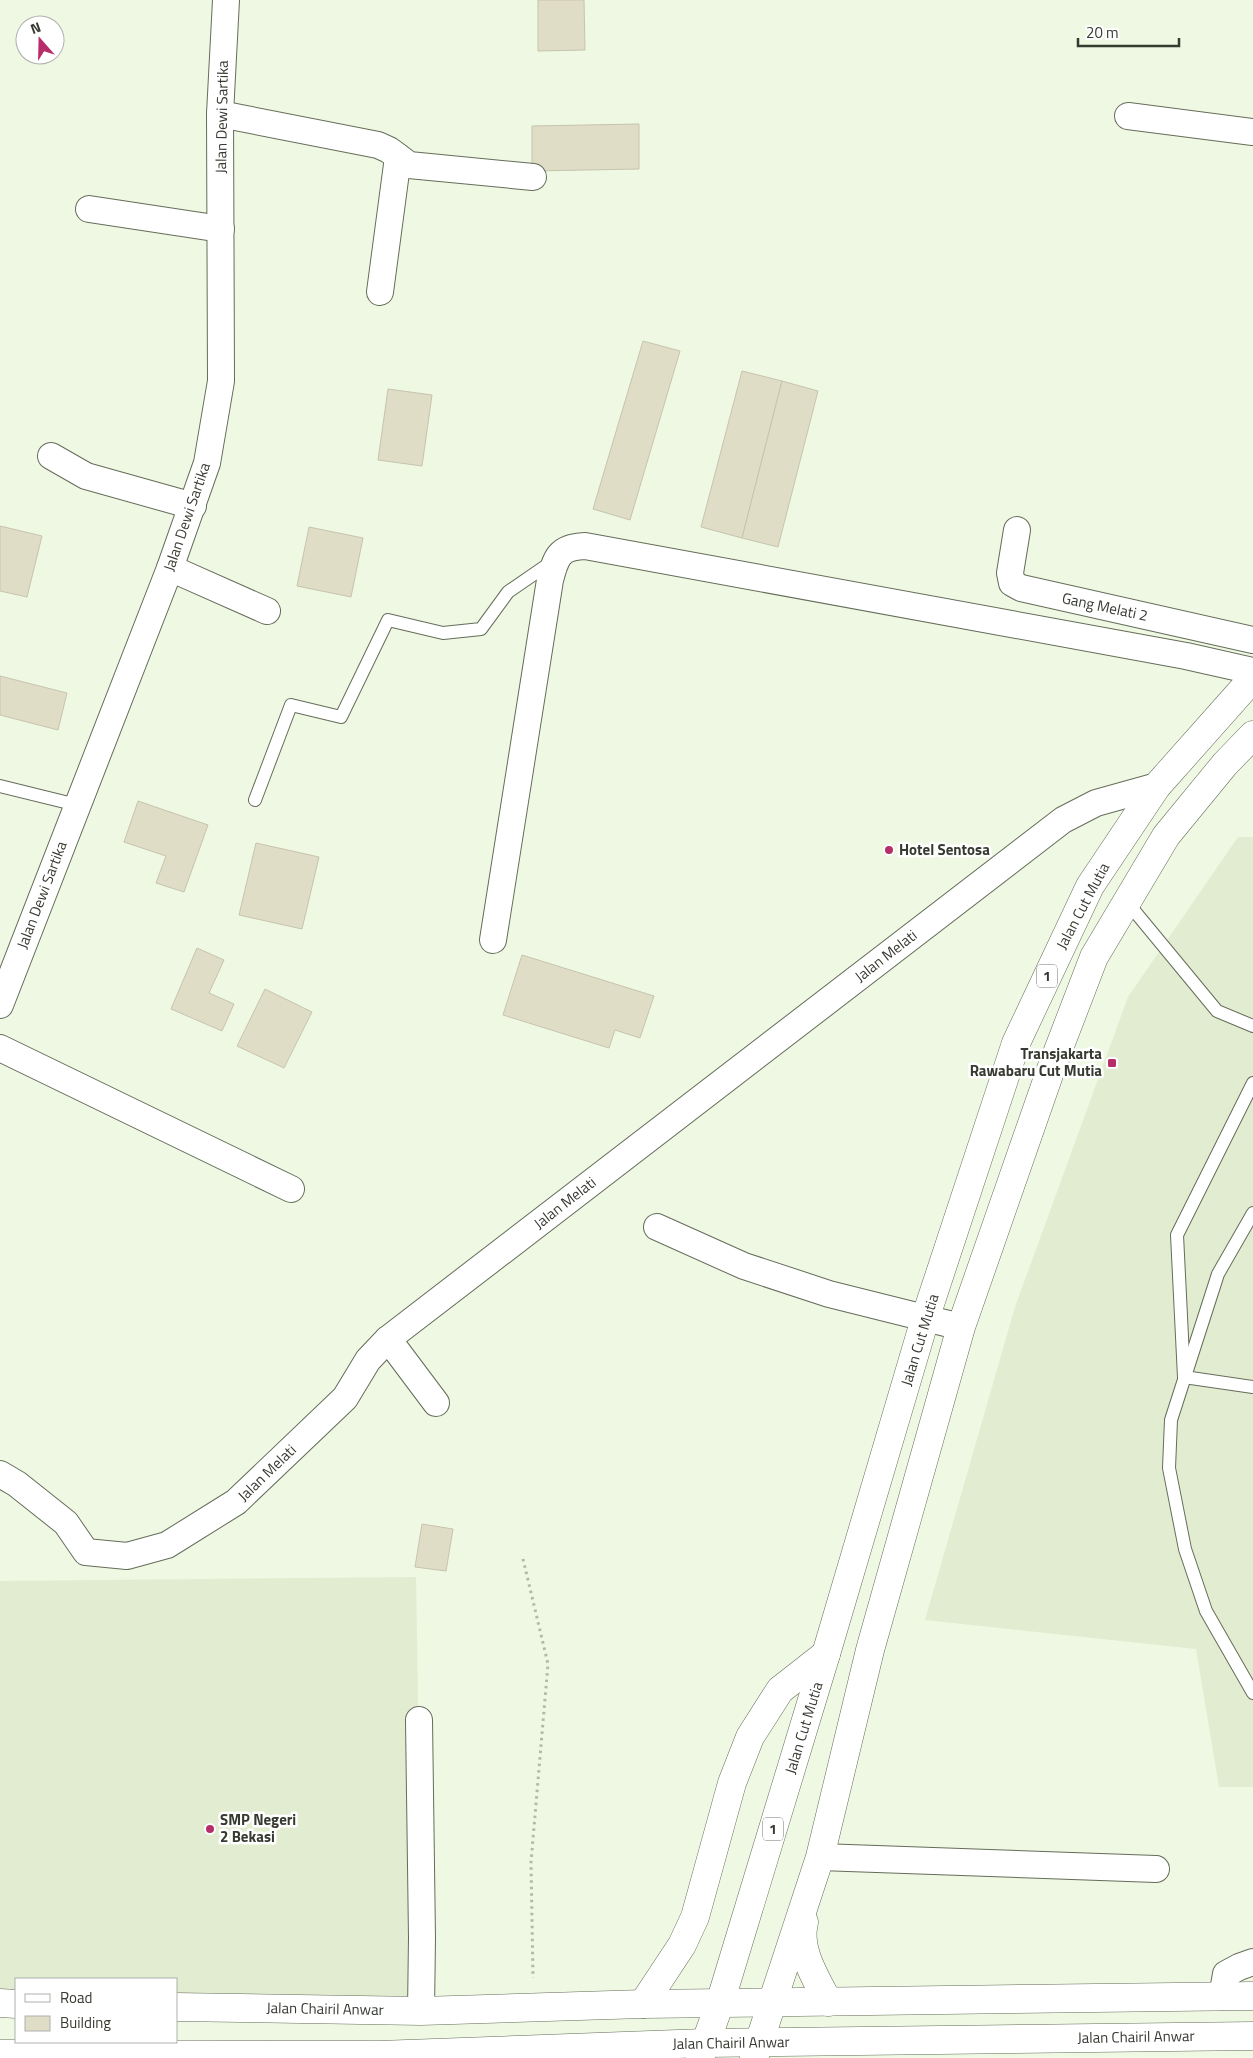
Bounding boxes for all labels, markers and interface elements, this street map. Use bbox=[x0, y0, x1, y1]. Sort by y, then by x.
north arrow bbox=[15, 15, 65, 65]
scale bar bbox=[1078, 15, 1179, 47]
text: N bbox=[27, 16, 44, 39]
text: 20 m bbox=[1086, 21, 1119, 44]
street label: Jalan Dewi Sartika bbox=[209, 60, 234, 174]
street label: Jalan Dewi Sartika bbox=[157, 459, 216, 574]
street label: Gang Melati 2 bbox=[1060, 586, 1150, 627]
street label: Jalan Dewi Sartika bbox=[10, 837, 73, 952]
place label: Hotel Sentosa bbox=[899, 838, 990, 861]
marker: Hotel Sentosa bbox=[883, 844, 895, 856]
street label: Jalan Cut Mutia bbox=[1050, 858, 1115, 953]
street label: Jalan Melati bbox=[850, 924, 922, 987]
road number: 1 bbox=[1037, 964, 1057, 988]
place label: Transjakarta Rawabaru Cut Mutia bbox=[970, 1042, 1102, 1082]
marker: Transjakarta Rawabaru Cut Mutia bbox=[1106, 1057, 1118, 1069]
street label: Jalan Melati bbox=[529, 1171, 601, 1234]
street label: Jalan Cut Mutia bbox=[895, 1290, 945, 1389]
street label: Jalan Melati bbox=[232, 1439, 301, 1507]
street label: Jalan Cut Mutia bbox=[779, 1678, 829, 1777]
place label: SMP Negeri 2 Bekasi bbox=[220, 1808, 296, 1848]
road number: 1 bbox=[763, 1818, 783, 1840]
marker: SMP Negeri 2 Bekasi bbox=[204, 1823, 216, 1835]
legend bbox=[15, 1978, 178, 2043]
text: Road bbox=[60, 1986, 92, 2009]
street label: Jalan Chairil Anwar bbox=[266, 1996, 384, 2021]
text: Building bbox=[60, 2011, 111, 2034]
street label: Jalan Chairil Anwar bbox=[1077, 2024, 1195, 2049]
street label: Jalan Chairil Anwar bbox=[672, 2030, 790, 2055]

